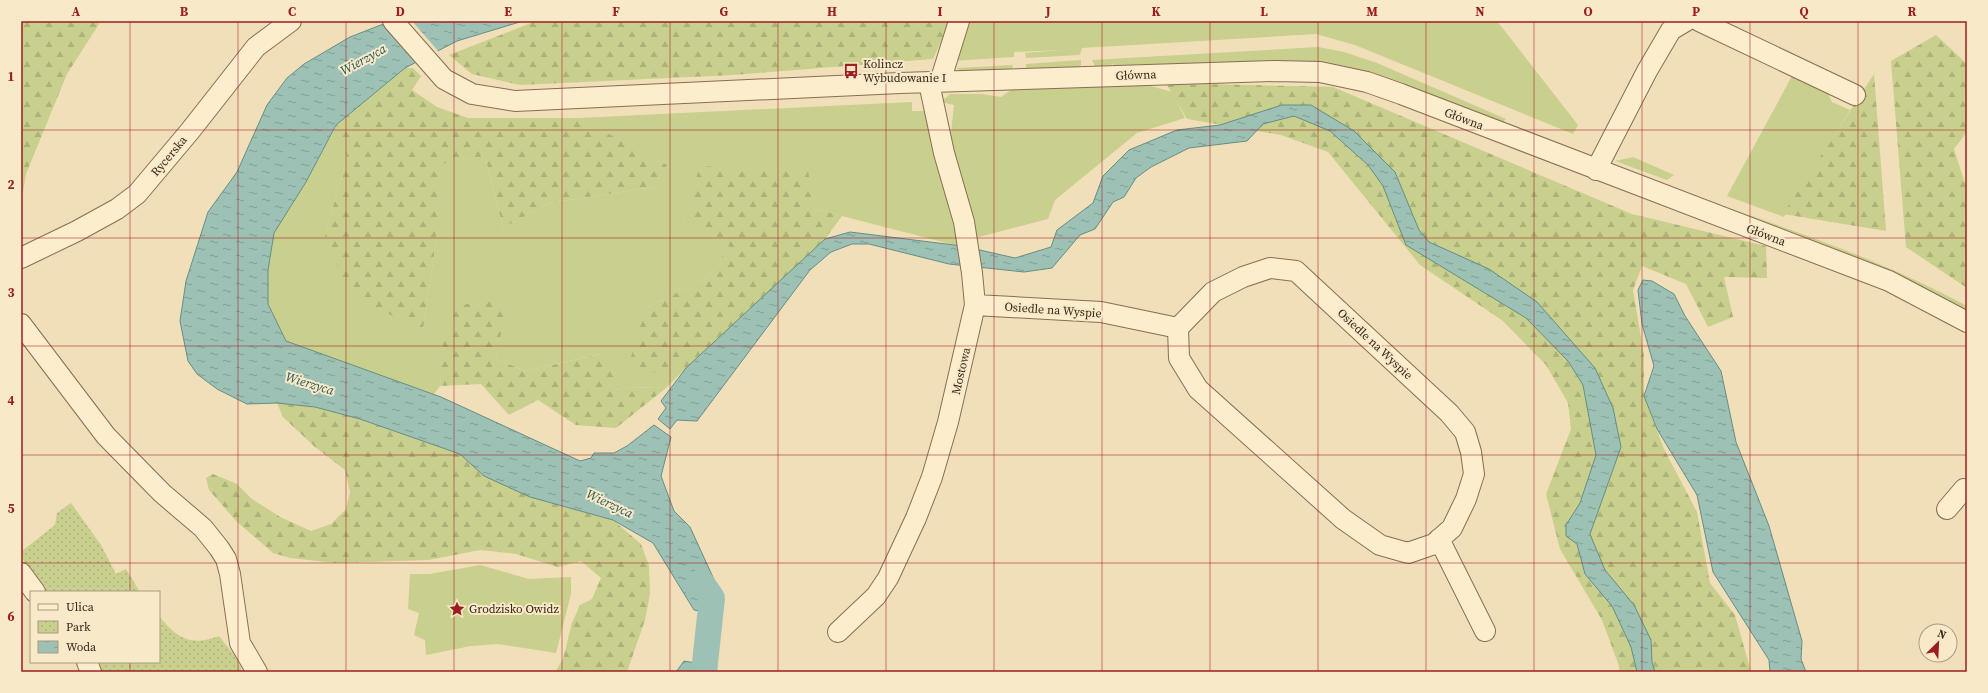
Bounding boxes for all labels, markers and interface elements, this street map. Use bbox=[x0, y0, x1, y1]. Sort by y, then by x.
text: A bbox=[72, 3, 81, 20]
text: B bbox=[180, 3, 189, 20]
text: C bbox=[288, 3, 296, 20]
text: D bbox=[395, 3, 405, 20]
text: E bbox=[504, 3, 512, 20]
text: F bbox=[612, 3, 620, 20]
text: G bbox=[720, 3, 729, 20]
text: H bbox=[827, 3, 837, 20]
text: I bbox=[937, 3, 943, 20]
text: J bbox=[1044, 3, 1051, 20]
text: K bbox=[1151, 3, 1161, 20]
text: L bbox=[1260, 3, 1268, 20]
text: M bbox=[1366, 3, 1378, 20]
text: N bbox=[1475, 3, 1485, 20]
text: O bbox=[1583, 3, 1593, 20]
text: P bbox=[1692, 3, 1700, 20]
text: Q bbox=[1799, 3, 1809, 20]
text: R bbox=[1908, 3, 1917, 20]
water label: Wierzyca bbox=[337, 40, 389, 79]
place label: Kolincz Wybudowanie I bbox=[863, 56, 946, 86]
bus stop icon: Kolincz Wybudowanie I bbox=[842, 62, 860, 80]
street label: Główna bbox=[1115, 66, 1158, 84]
text: 1 bbox=[7, 68, 15, 85]
street label: Główna bbox=[1442, 104, 1487, 134]
street label: Rycerska bbox=[147, 132, 191, 180]
text: 2 bbox=[7, 176, 15, 193]
street label: Główna bbox=[1744, 220, 1789, 250]
text: 3 bbox=[7, 284, 15, 301]
street label: Osiedle na Wyspie bbox=[1004, 299, 1102, 321]
street label: Osiedle na Wyspie bbox=[1334, 305, 1416, 383]
street label: Mostowa bbox=[948, 345, 974, 396]
water label: Wierzyca bbox=[284, 368, 336, 399]
text: 4 bbox=[7, 392, 15, 409]
water label: Wierzyca bbox=[584, 485, 636, 522]
text: 5 bbox=[7, 500, 15, 517]
legend bbox=[30, 591, 160, 663]
text: Ulica bbox=[66, 599, 95, 615]
place icon: Grodzisko Owidz bbox=[448, 600, 466, 618]
place label: Grodzisko Owidz bbox=[469, 601, 559, 617]
text: 6 bbox=[7, 608, 15, 625]
text: Park bbox=[66, 619, 91, 635]
north arrow bbox=[1918, 623, 1958, 663]
text: N bbox=[1935, 626, 1949, 643]
text: Woda bbox=[66, 639, 97, 655]

